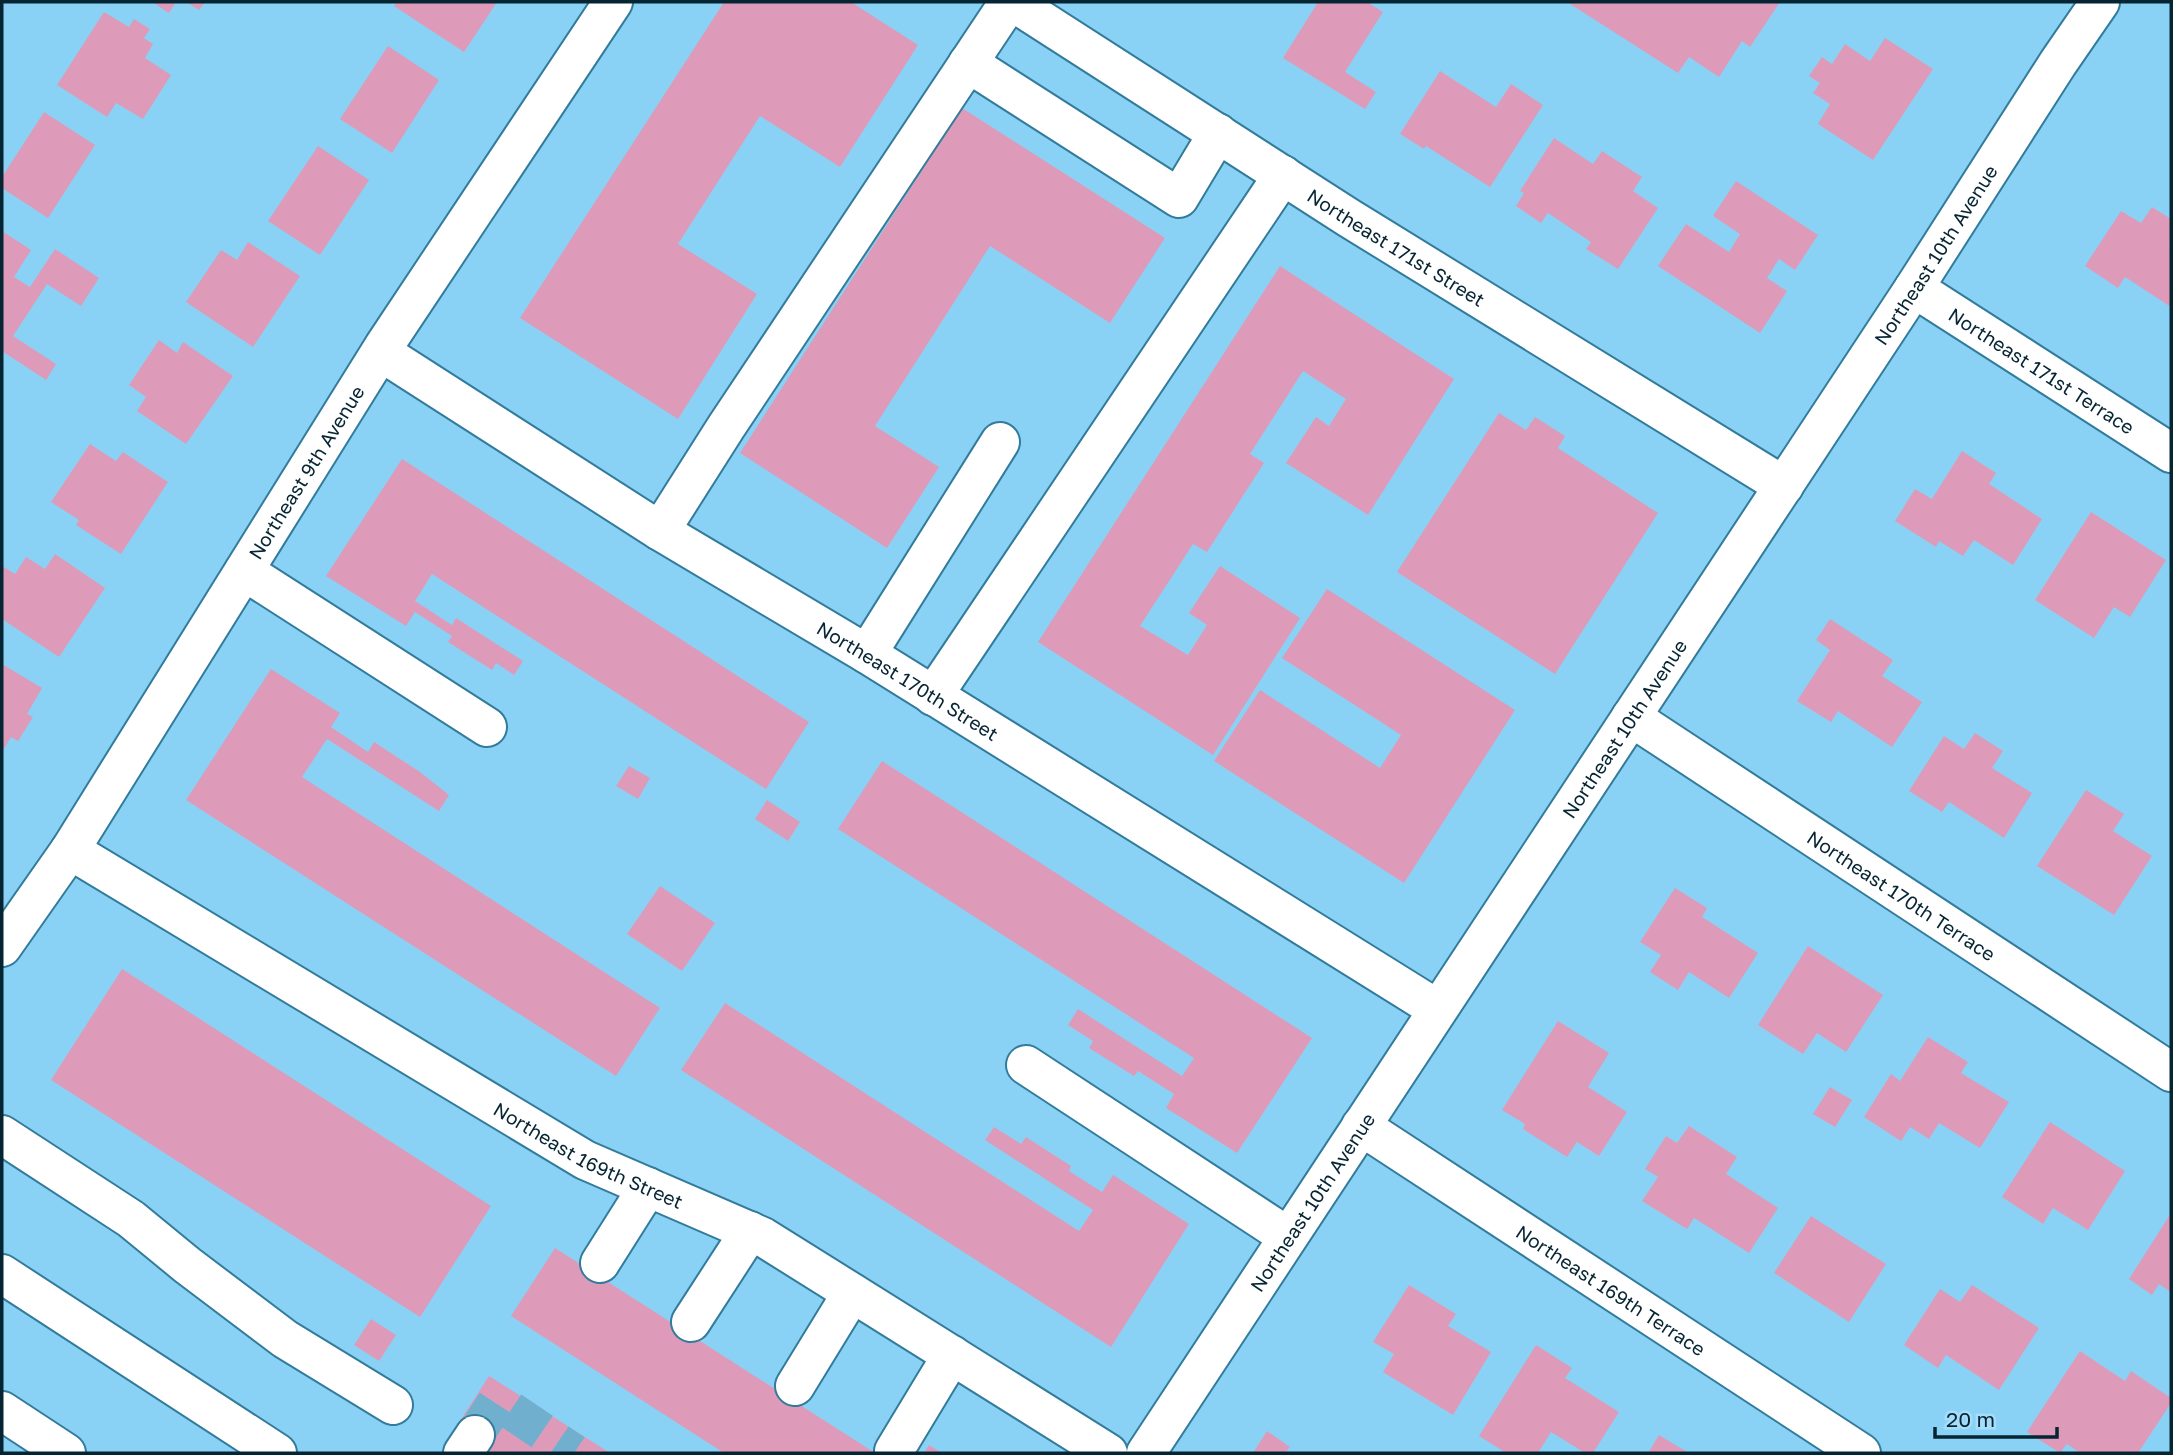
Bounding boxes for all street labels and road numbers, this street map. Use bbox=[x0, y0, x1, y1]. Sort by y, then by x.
street label: Northeast 10th Avenue bbox=[1869, 160, 2001, 349]
street label: Northeast 171st Street bbox=[1304, 183, 1489, 311]
street label: Northeast 171st Terrace bbox=[1945, 302, 2139, 438]
street label: Northeast 9th Avenue bbox=[243, 381, 368, 563]
street label: Northeast 170th Street bbox=[813, 616, 1003, 745]
street label: Northeast 10th Avenue bbox=[1557, 635, 1691, 822]
street label: Northeast 170th Terrace bbox=[1803, 825, 2000, 965]
street label: Northeast 169th Street bbox=[490, 1097, 687, 1213]
street label: Northeast 10th Avenue bbox=[1244, 1108, 1379, 1295]
street label: Northeast 169th Terrace bbox=[1512, 1219, 1710, 1360]

